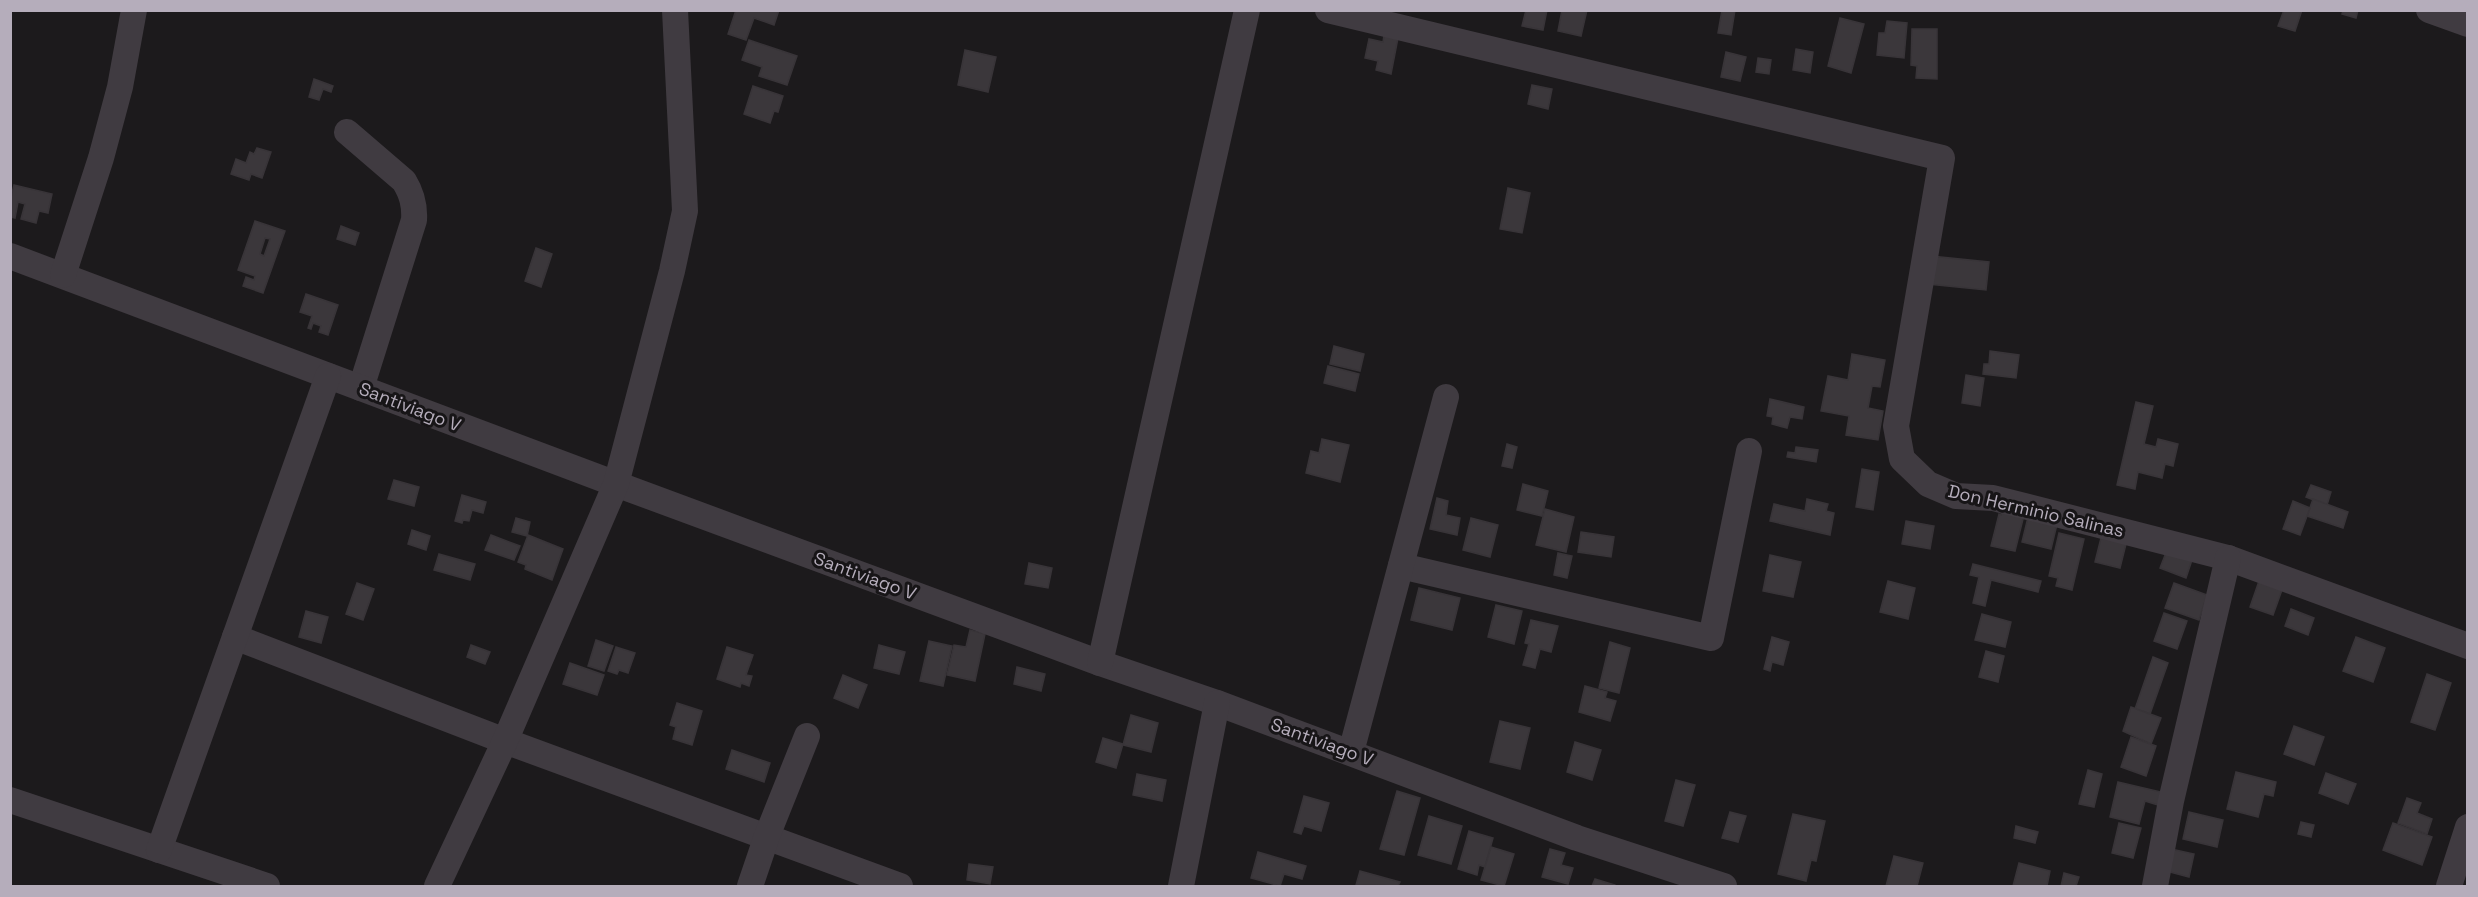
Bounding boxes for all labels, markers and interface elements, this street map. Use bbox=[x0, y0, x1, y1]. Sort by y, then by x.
street label: Santiviago V bbox=[356, 377, 464, 436]
street label: Don Herminio Salinas bbox=[1946, 479, 2126, 542]
street label: Santiviago V bbox=[811, 546, 920, 605]
street label: Santiviago V bbox=[1268, 712, 1377, 771]

